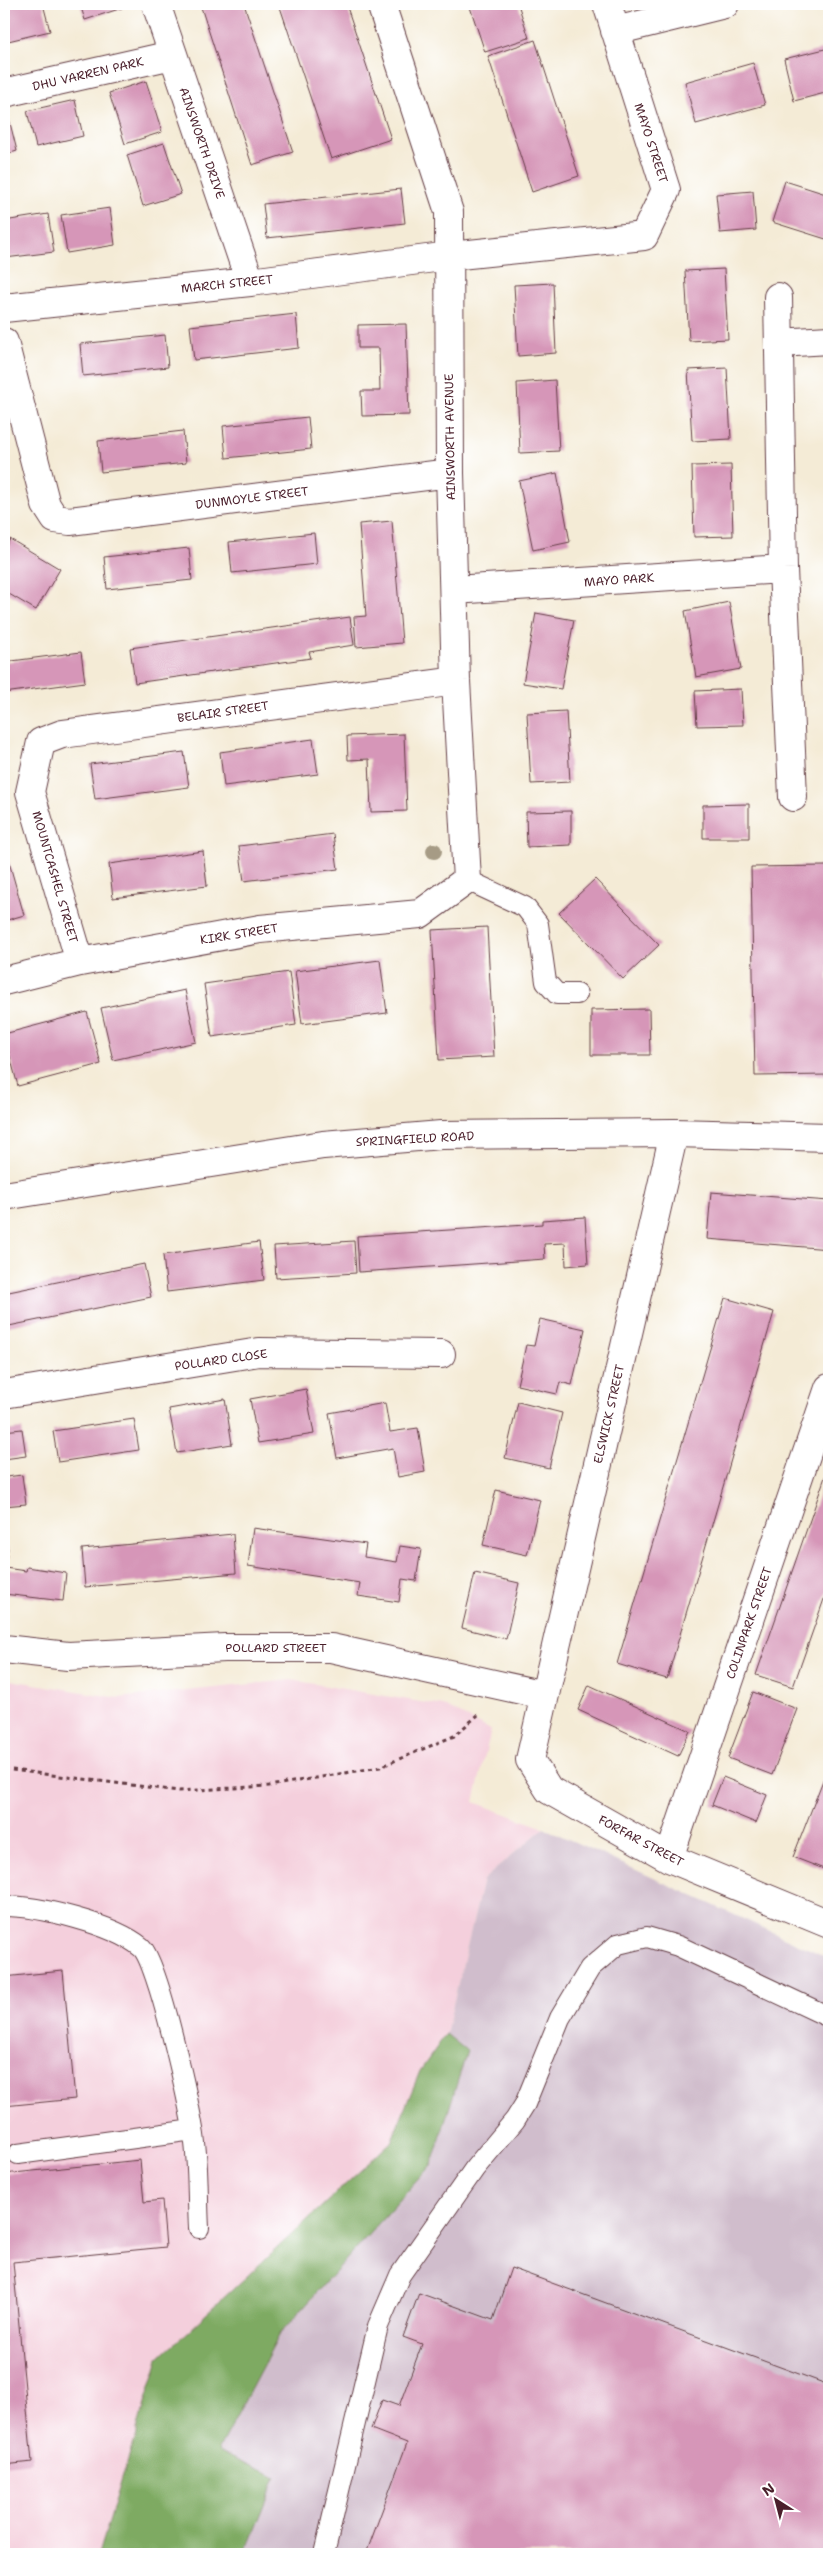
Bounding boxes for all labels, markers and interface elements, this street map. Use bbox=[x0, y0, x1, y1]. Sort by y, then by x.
street label: DHU VARREN PARK bbox=[31, 53, 145, 95]
street label: AINSWORTH DRIVE bbox=[175, 85, 229, 201]
street label: MAYO STREET bbox=[631, 101, 672, 186]
street label: MARCH STREET bbox=[180, 271, 274, 297]
street label: AINSWORTH AVENUE bbox=[441, 374, 459, 500]
street label: DUNMOYLE STREET bbox=[195, 483, 310, 513]
street label: MAYO PARK bbox=[583, 570, 655, 590]
street label: BELAIR STREET bbox=[176, 698, 270, 726]
street label: MOUNTCASHEL STREET bbox=[29, 809, 82, 945]
street label: KIRK STREET bbox=[199, 920, 280, 948]
street label: SPRINGFIELD ROAD bbox=[355, 1128, 475, 1150]
street label: POLLARD CLOSE bbox=[174, 1346, 268, 1374]
street label: ELSWICK STREET bbox=[590, 1362, 628, 1465]
street label: COLINPARK STREET bbox=[722, 1564, 776, 1681]
street label: POLLARD STREET bbox=[225, 1640, 327, 1656]
street label: FORFAR STREET bbox=[596, 1812, 687, 1871]
north arrow bbox=[750, 2476, 800, 2526]
text: N bbox=[759, 2479, 778, 2500]

